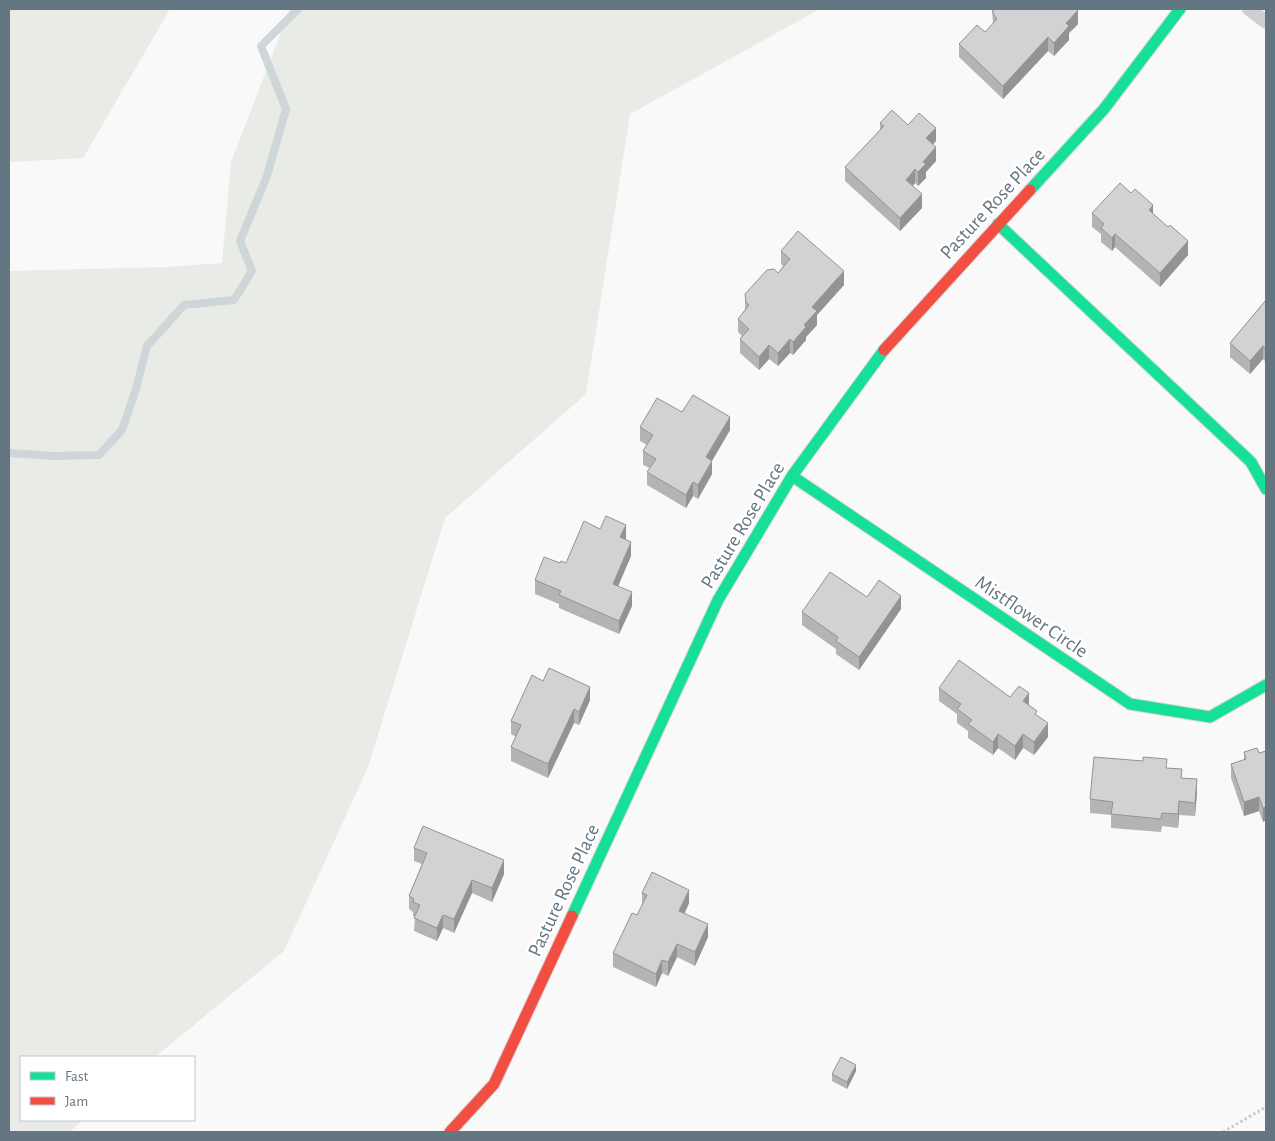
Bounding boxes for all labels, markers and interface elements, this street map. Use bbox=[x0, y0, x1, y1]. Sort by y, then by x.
street label: Pasture Rose Place bbox=[936, 144, 1049, 263]
street label: Pasture Rose Place bbox=[697, 459, 788, 592]
street label: Mistflower Circle bbox=[972, 572, 1091, 662]
street label: Pasture Rose Place bbox=[525, 821, 603, 960]
legend bbox=[20, 1056, 195, 1121]
text: Fast bbox=[65, 1069, 89, 1084]
text: Jam bbox=[65, 1094, 88, 1109]

